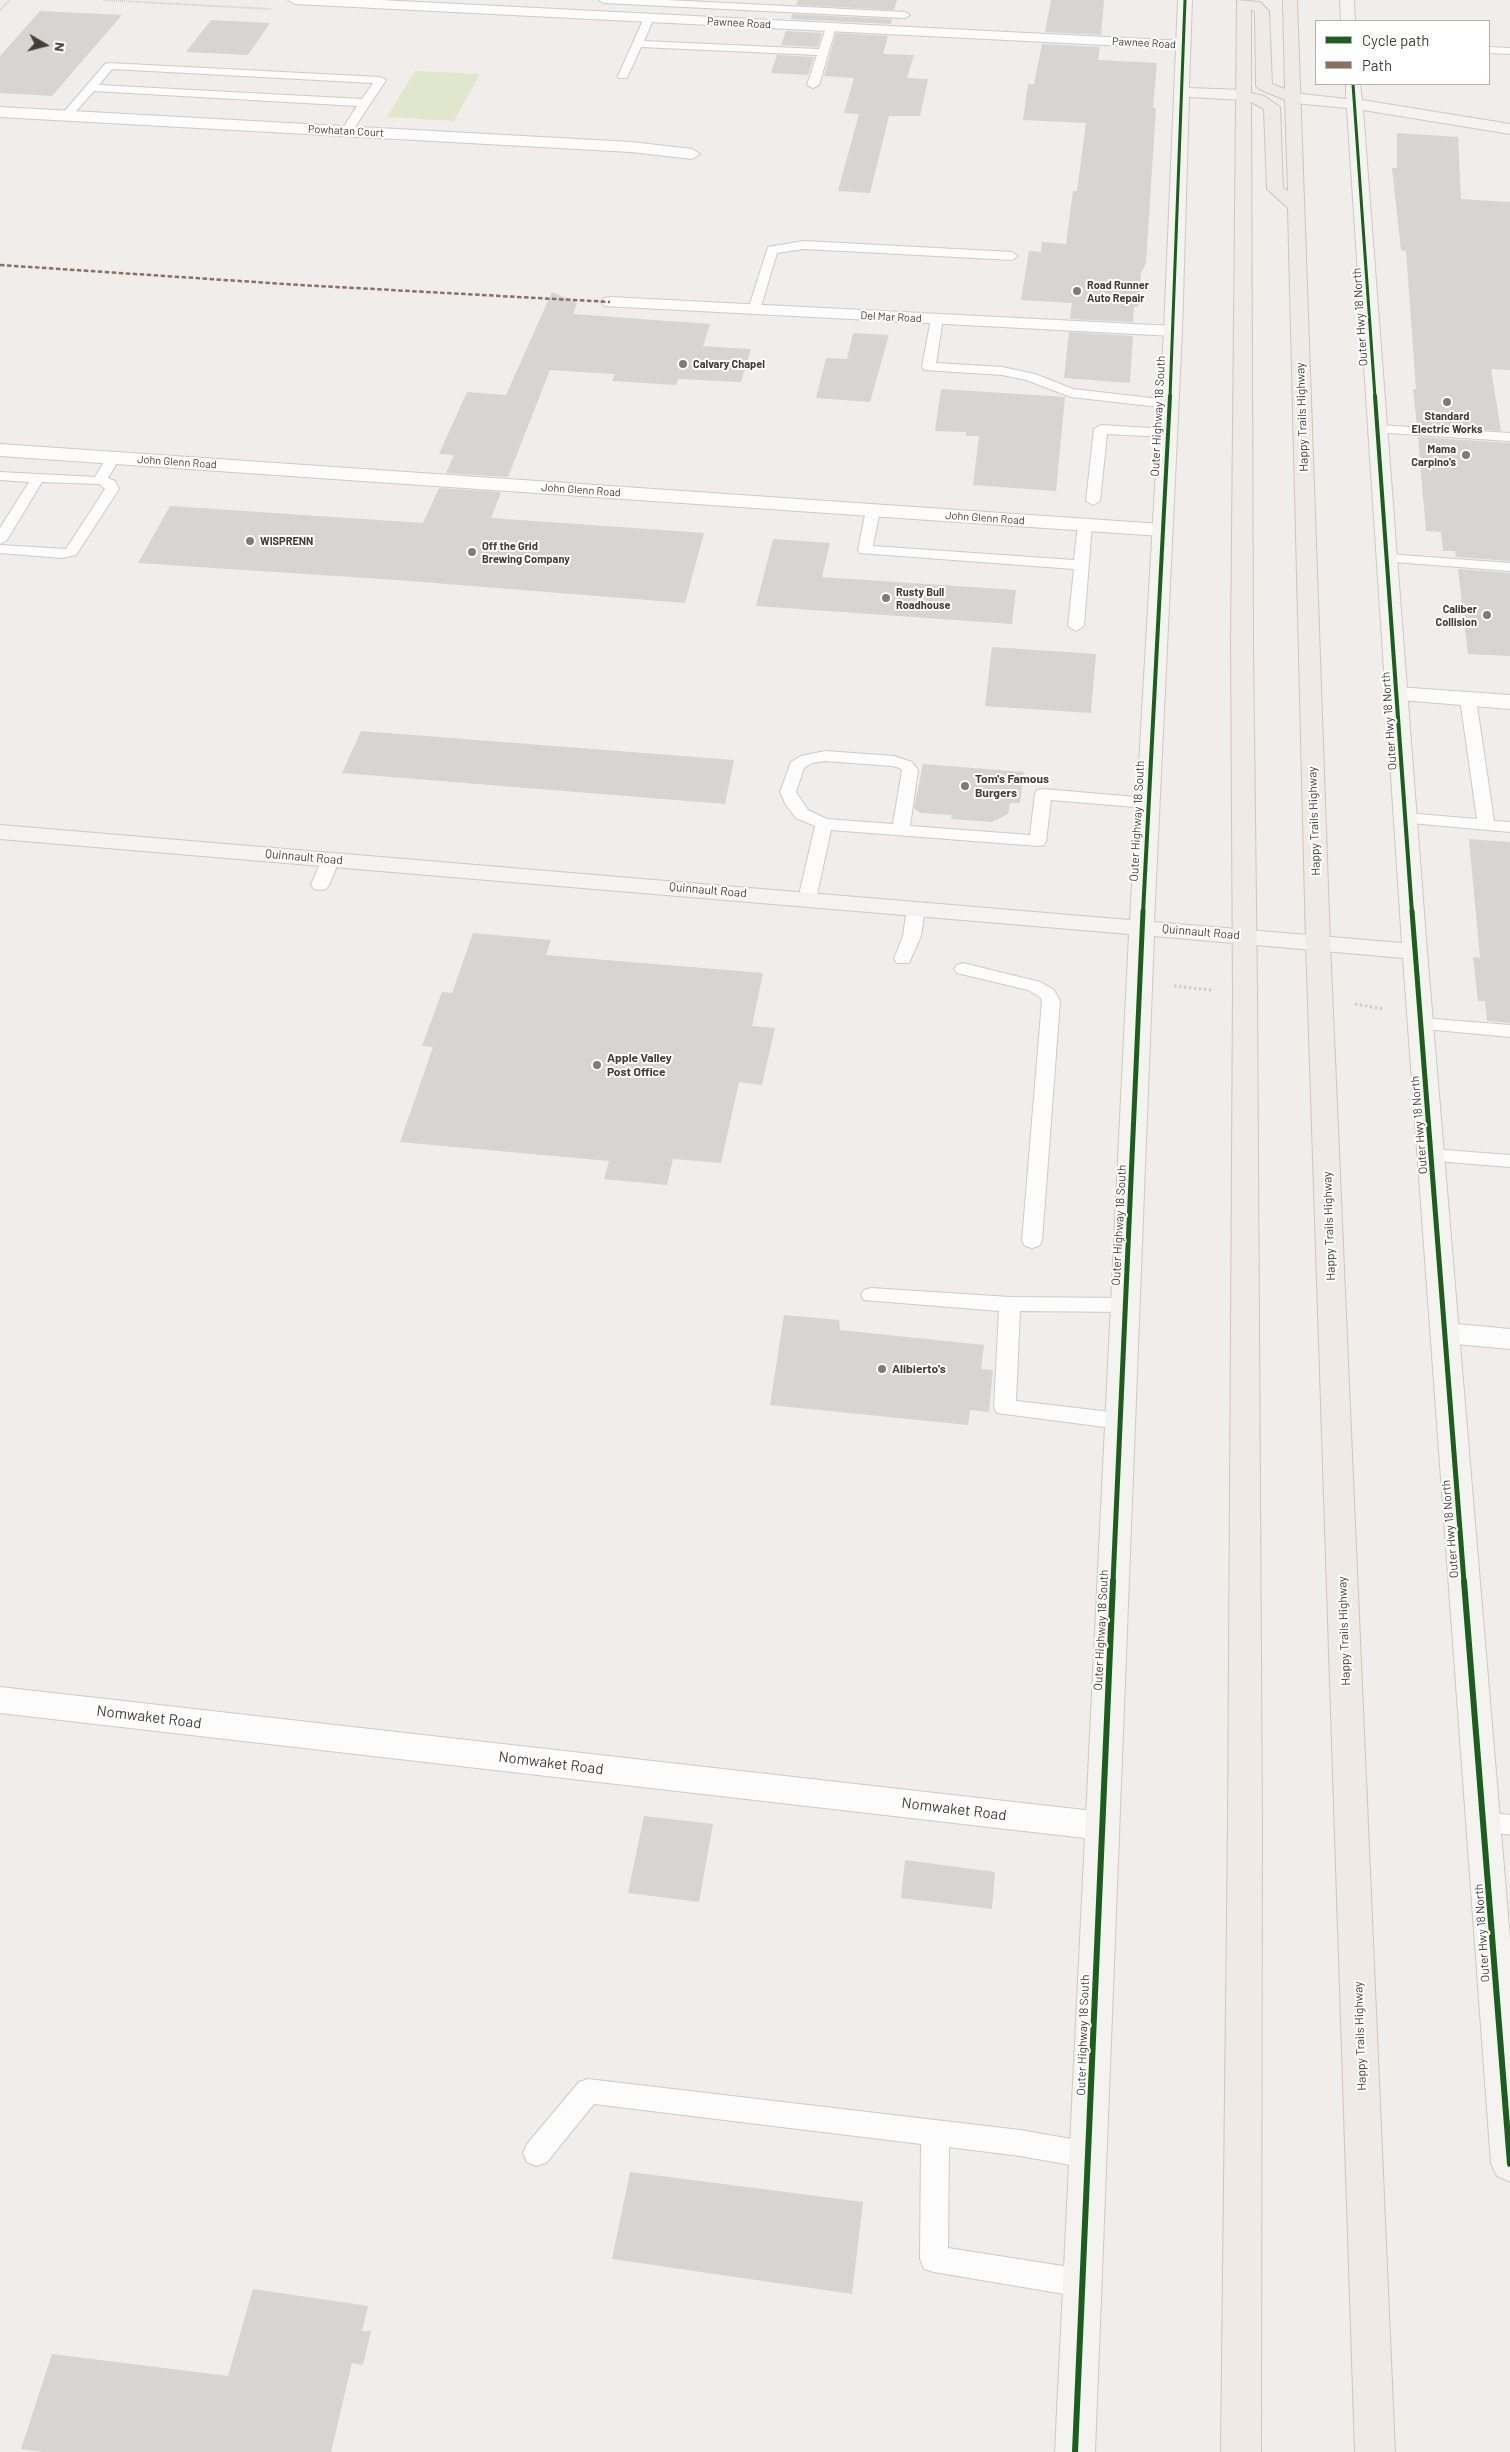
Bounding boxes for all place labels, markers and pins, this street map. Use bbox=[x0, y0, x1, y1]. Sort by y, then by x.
place label: Road Runner Auto Repair bbox=[1087, 278, 1149, 304]
marker: Road Runner Auto Repair bbox=[1071, 285, 1083, 297]
place label: Calvary Chapel bbox=[693, 357, 765, 371]
marker: Calvary Chapel bbox=[677, 358, 689, 370]
marker: Standard Electric Works bbox=[1441, 396, 1453, 408]
place label: Standard Electric Works bbox=[1412, 409, 1482, 435]
place label: Mama Carpino's bbox=[1411, 442, 1456, 468]
marker: Mama Carpino's bbox=[1460, 449, 1472, 461]
place label: WISPRENN bbox=[260, 534, 313, 548]
marker: WISPRENN bbox=[244, 535, 256, 547]
place label: Off the Grid Brewing Company bbox=[482, 539, 570, 565]
marker: Off the Grid Brewing Company bbox=[466, 546, 478, 558]
place label: Rusty Bull Roadhouse bbox=[896, 585, 950, 611]
marker: Rusty Bull Roadhouse bbox=[880, 592, 892, 604]
place label: Caliber Collision bbox=[1436, 602, 1477, 628]
marker: Caliber Collision bbox=[1481, 609, 1493, 621]
place label: Tom's Famous Burgers bbox=[975, 772, 1049, 800]
marker: Tom's Famous Burgers bbox=[959, 780, 971, 792]
place label: Apple Valley Post Office bbox=[607, 1051, 672, 1079]
marker: Apple Valley Post Office bbox=[591, 1059, 603, 1071]
place label: Alibierto's bbox=[892, 1362, 946, 1376]
marker: Alibierto's bbox=[876, 1363, 888, 1375]

